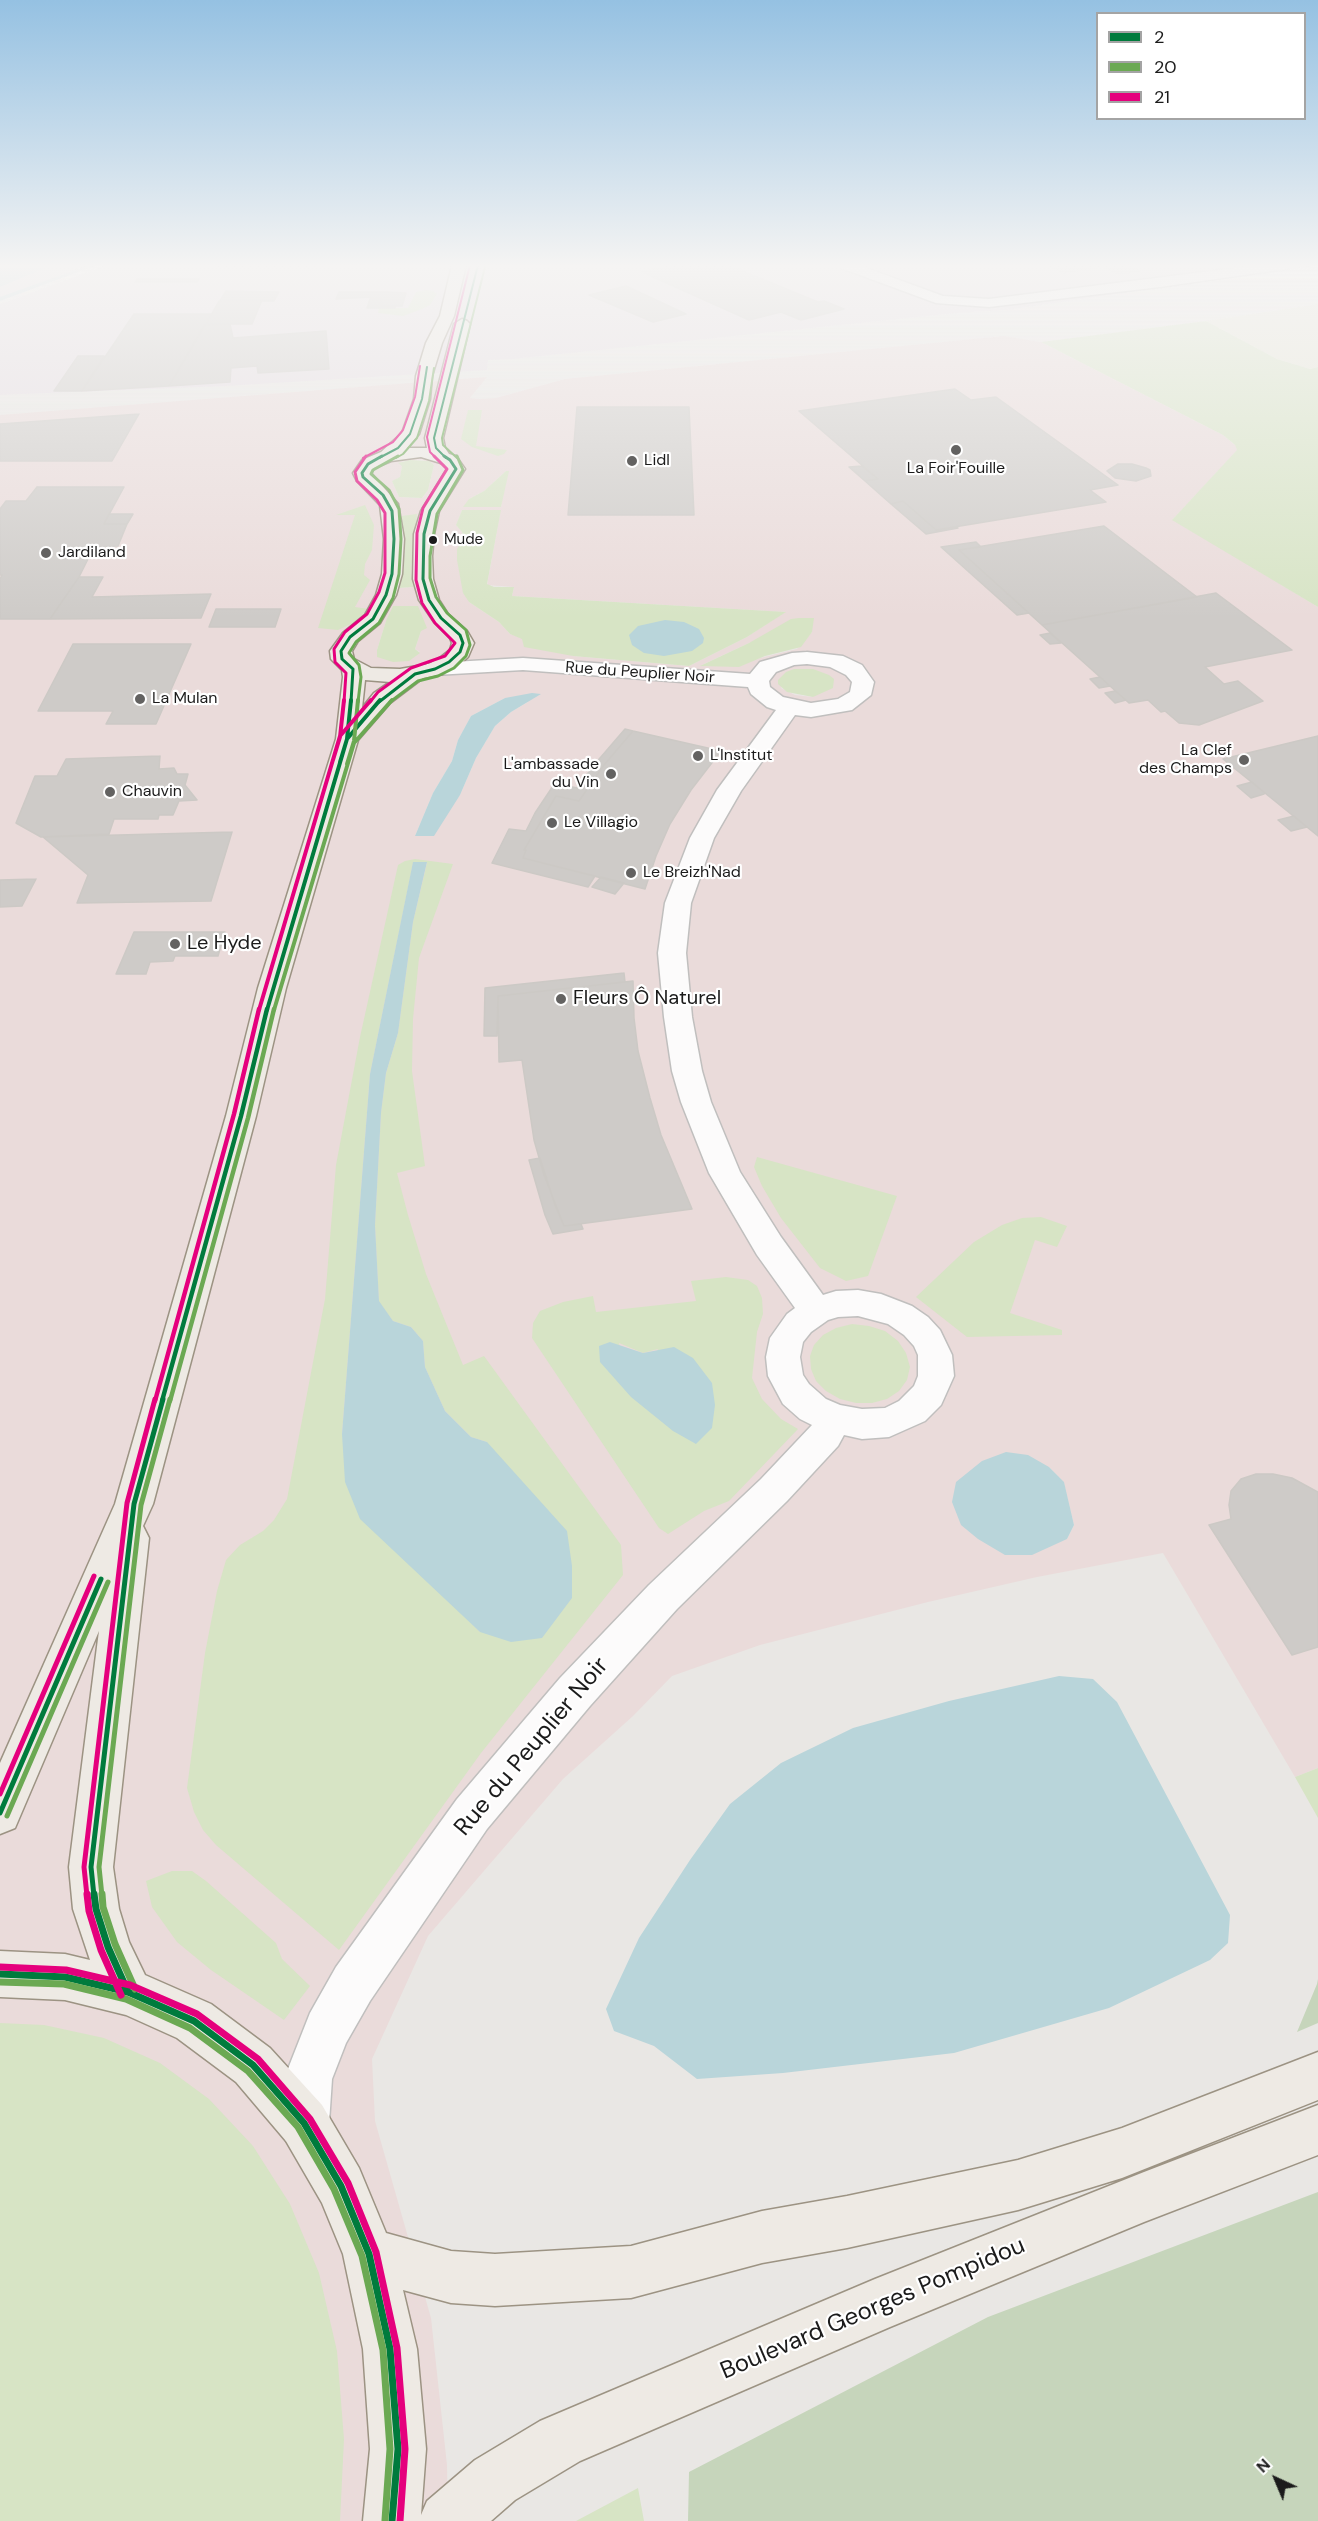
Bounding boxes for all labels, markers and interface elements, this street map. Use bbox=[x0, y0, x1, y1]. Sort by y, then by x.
legend bbox=[1096, 12, 1306, 120]
text: 2 bbox=[1154, 25, 1164, 49]
text: 20 bbox=[1154, 55, 1177, 79]
text: 21 bbox=[1154, 85, 1170, 109]
marker: La Foir'Fouille bbox=[949, 443, 963, 457]
place label: Lidl bbox=[644, 451, 670, 471]
marker: Lidl bbox=[625, 454, 639, 468]
place label: La Foir'Fouille bbox=[907, 459, 1005, 479]
place label: Mude bbox=[444, 531, 483, 549]
marker: Mude bbox=[427, 534, 439, 546]
place label: Jardiland bbox=[58, 543, 126, 563]
marker: Jardiland bbox=[39, 546, 53, 560]
street label: Rue du Peuplier Noir bbox=[565, 658, 715, 688]
place label: La Mulan bbox=[152, 689, 217, 709]
marker: La Mulan bbox=[133, 692, 147, 706]
place label: La Clef des Champs bbox=[1139, 741, 1232, 779]
place label: L'Institut bbox=[710, 746, 772, 766]
marker: L'Institut bbox=[691, 749, 705, 763]
marker: La Clef des Champs bbox=[1237, 753, 1251, 767]
place label: L'ambassade du Vin bbox=[503, 755, 599, 793]
marker: L'ambassade du Vin bbox=[604, 767, 618, 781]
place label: Chauvin bbox=[122, 782, 182, 802]
marker: Chauvin bbox=[103, 785, 117, 799]
place label: Le Villagio bbox=[564, 813, 638, 833]
marker: Le Villagio bbox=[545, 816, 559, 830]
place label: Le Breizh'Nad bbox=[643, 863, 741, 883]
marker: Le Breizh'Nad bbox=[624, 866, 638, 880]
place label: Le Hyde bbox=[187, 932, 261, 956]
marker: Le Hyde bbox=[168, 937, 182, 951]
place label: Fleurs Ô Naturel bbox=[573, 987, 721, 1011]
marker: Fleurs Ô Naturel bbox=[554, 992, 568, 1006]
street label: Rue du Peuplier Noir bbox=[449, 1652, 615, 1842]
street label: Boulevard Georges Pompidou bbox=[716, 2232, 1030, 2386]
north arrow bbox=[1246, 2449, 1306, 2509]
text: N bbox=[1252, 2454, 1275, 2477]

